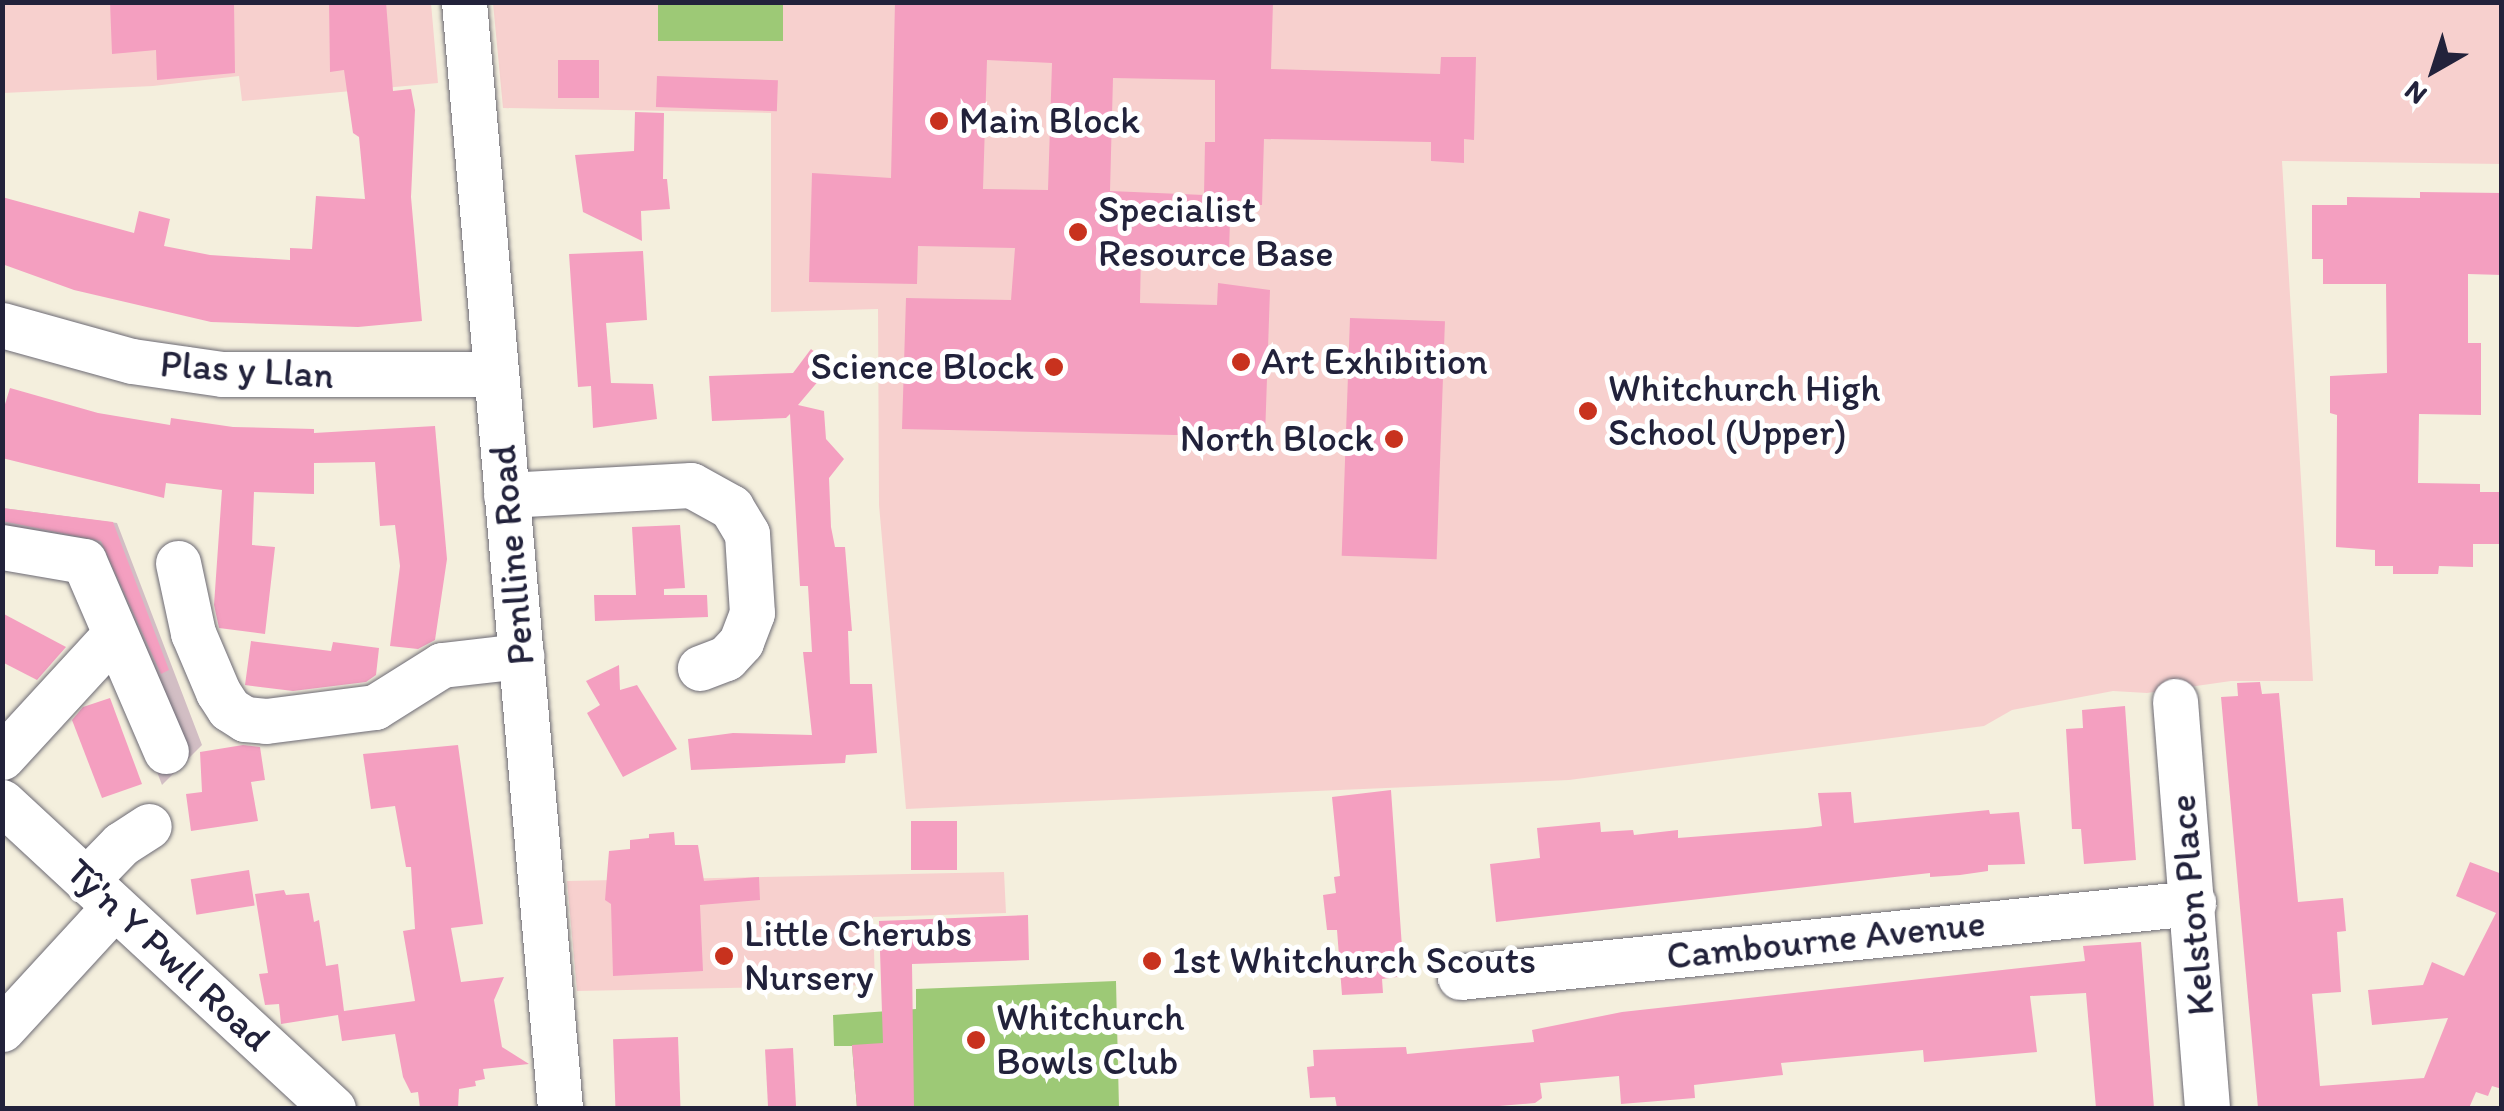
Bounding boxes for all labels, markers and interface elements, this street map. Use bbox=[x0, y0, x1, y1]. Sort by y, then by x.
north arrow bbox=[2384, 20, 2484, 120]
text: N bbox=[2397, 74, 2433, 112]
place label: Main Block bbox=[959, 98, 1140, 144]
marker: Main Block bbox=[928, 110, 950, 132]
place label: Specialist Resource Base bbox=[1098, 187, 1334, 276]
marker: Specialist Resource Base bbox=[1067, 221, 1089, 243]
place label: Art Exhibition bbox=[1261, 339, 1485, 385]
street label: Plas y Llan bbox=[159, 341, 335, 399]
place label: Science Block bbox=[810, 344, 1034, 390]
marker: Art Exhibition bbox=[1230, 351, 1252, 373]
marker: Science Block bbox=[1043, 356, 1065, 378]
place label: Whitchurch High School (Upper) bbox=[1608, 366, 1880, 456]
marker: Whitchurch High School (Upper) bbox=[1577, 400, 1599, 422]
place label: North Block bbox=[1179, 416, 1374, 462]
marker: North Block bbox=[1383, 428, 1405, 450]
street label: Penlline Road bbox=[480, 443, 544, 667]
street label: Kelston Place bbox=[2160, 793, 2224, 1017]
street label: Tŷ'n Y Pwll Road bbox=[57, 849, 279, 1061]
street label: Cambourne Avenue bbox=[1665, 901, 1987, 979]
place label: Little Cherubs Nursery bbox=[744, 911, 972, 1001]
place label: 1st Whitchurch Scouts bbox=[1172, 938, 1537, 984]
marker: Little Cherubs Nursery bbox=[713, 945, 735, 967]
marker: 1st Whitchurch Scouts bbox=[1141, 950, 1163, 972]
place label: Whitchurch Bowls Club bbox=[996, 995, 1184, 1084]
marker: Whitchurch Bowls Club bbox=[965, 1029, 987, 1051]

